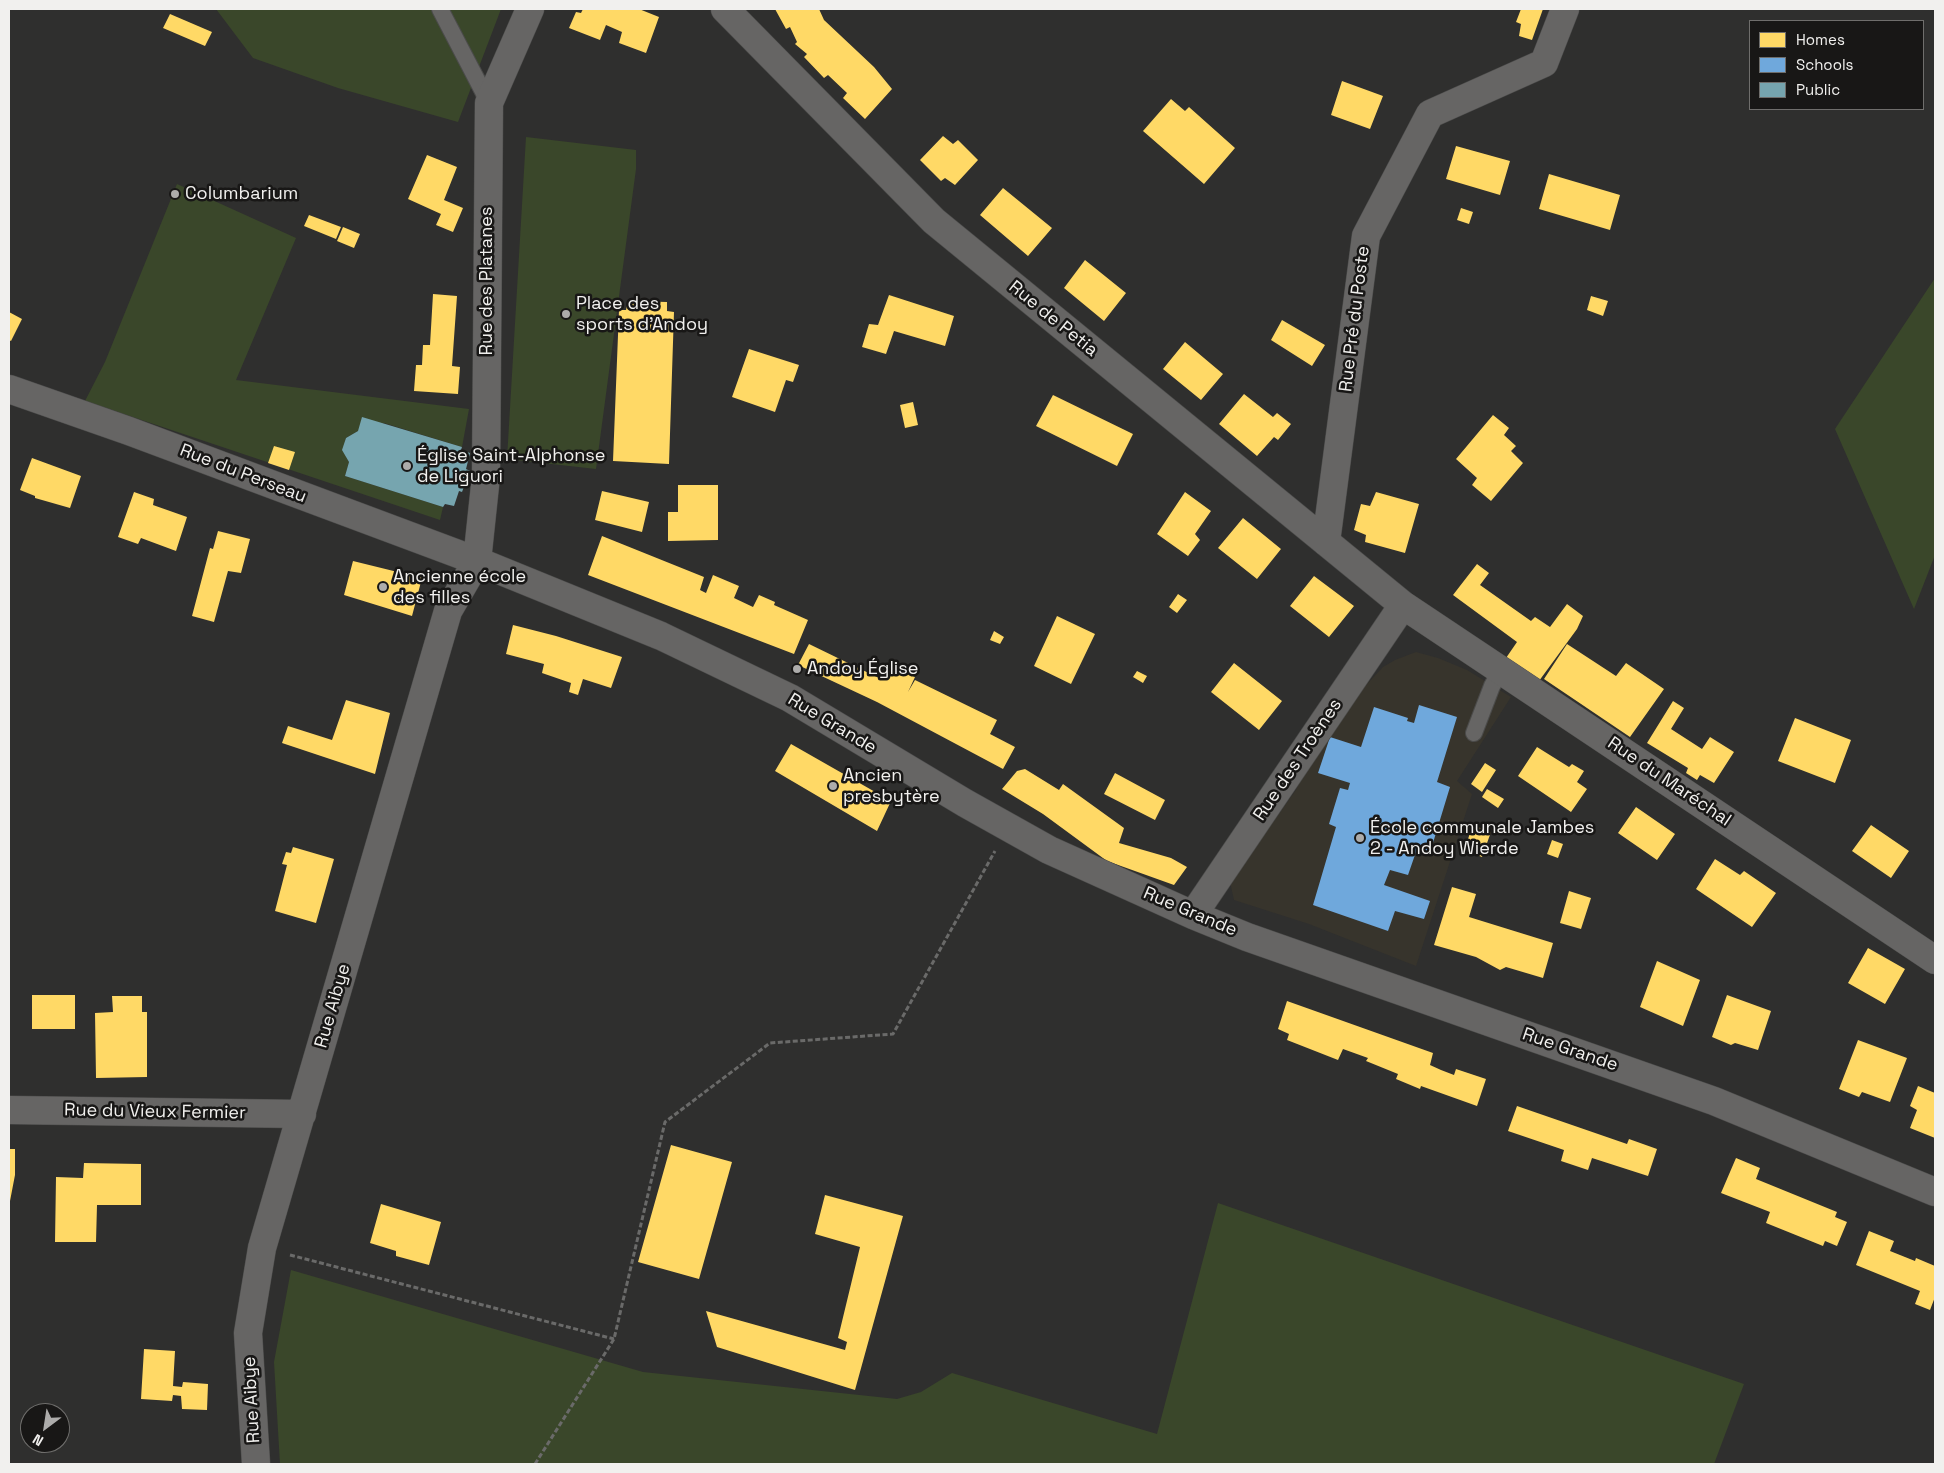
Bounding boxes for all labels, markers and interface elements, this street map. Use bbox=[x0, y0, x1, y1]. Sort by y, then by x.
legend bbox=[1749, 20, 1924, 110]
text: Homes bbox=[1796, 30, 1845, 49]
text: Schools bbox=[1796, 55, 1853, 74]
text: Public bbox=[1796, 80, 1840, 99]
place label: Columbarium bbox=[185, 183, 298, 205]
marker: Columbarium bbox=[169, 188, 181, 200]
street label: Rue des Platanes bbox=[476, 207, 498, 355]
street label: Rue Pré du Poste bbox=[1335, 245, 1375, 393]
street label: Rue de Petia bbox=[1004, 276, 1102, 362]
place label: Place des sports d'Andoy bbox=[576, 293, 708, 336]
marker: Place des sports d'Andoy bbox=[560, 308, 572, 320]
street label: Rue du Perseau bbox=[177, 440, 309, 508]
place label: Église Saint-Alphonse de Liguori bbox=[417, 445, 605, 488]
marker: Église Saint-Alphonse de Liguori bbox=[401, 460, 413, 472]
place label: Ancienne école des filles bbox=[393, 566, 526, 608]
marker: Ancienne école des filles bbox=[377, 581, 389, 593]
place label: Andoy Église bbox=[807, 658, 918, 680]
marker: Andoy Église bbox=[791, 663, 803, 675]
street label: Rue Grande bbox=[784, 689, 880, 759]
street label: Rue des Troènes bbox=[1249, 695, 1347, 825]
street label: Rue du Maréchal bbox=[1603, 733, 1735, 831]
place label: Ancien presbytère bbox=[843, 765, 940, 808]
marker: Ancien presbytère bbox=[827, 780, 839, 792]
place label: École communale Jambes 2 - Andoy Wierde bbox=[1370, 817, 1594, 860]
marker: École communale Jambes 2 - Andoy Wierde bbox=[1354, 832, 1366, 844]
street label: Rue Grande bbox=[1140, 883, 1240, 941]
street label: Rue Aibye bbox=[311, 961, 355, 1051]
street label: Rue Grande bbox=[1519, 1024, 1621, 1076]
street label: Rue du Vieux Fermier bbox=[64, 1100, 246, 1124]
street label: Rue Aibye bbox=[239, 1356, 265, 1444]
north arrow bbox=[20, 1403, 70, 1453]
text: N bbox=[29, 1430, 46, 1450]

